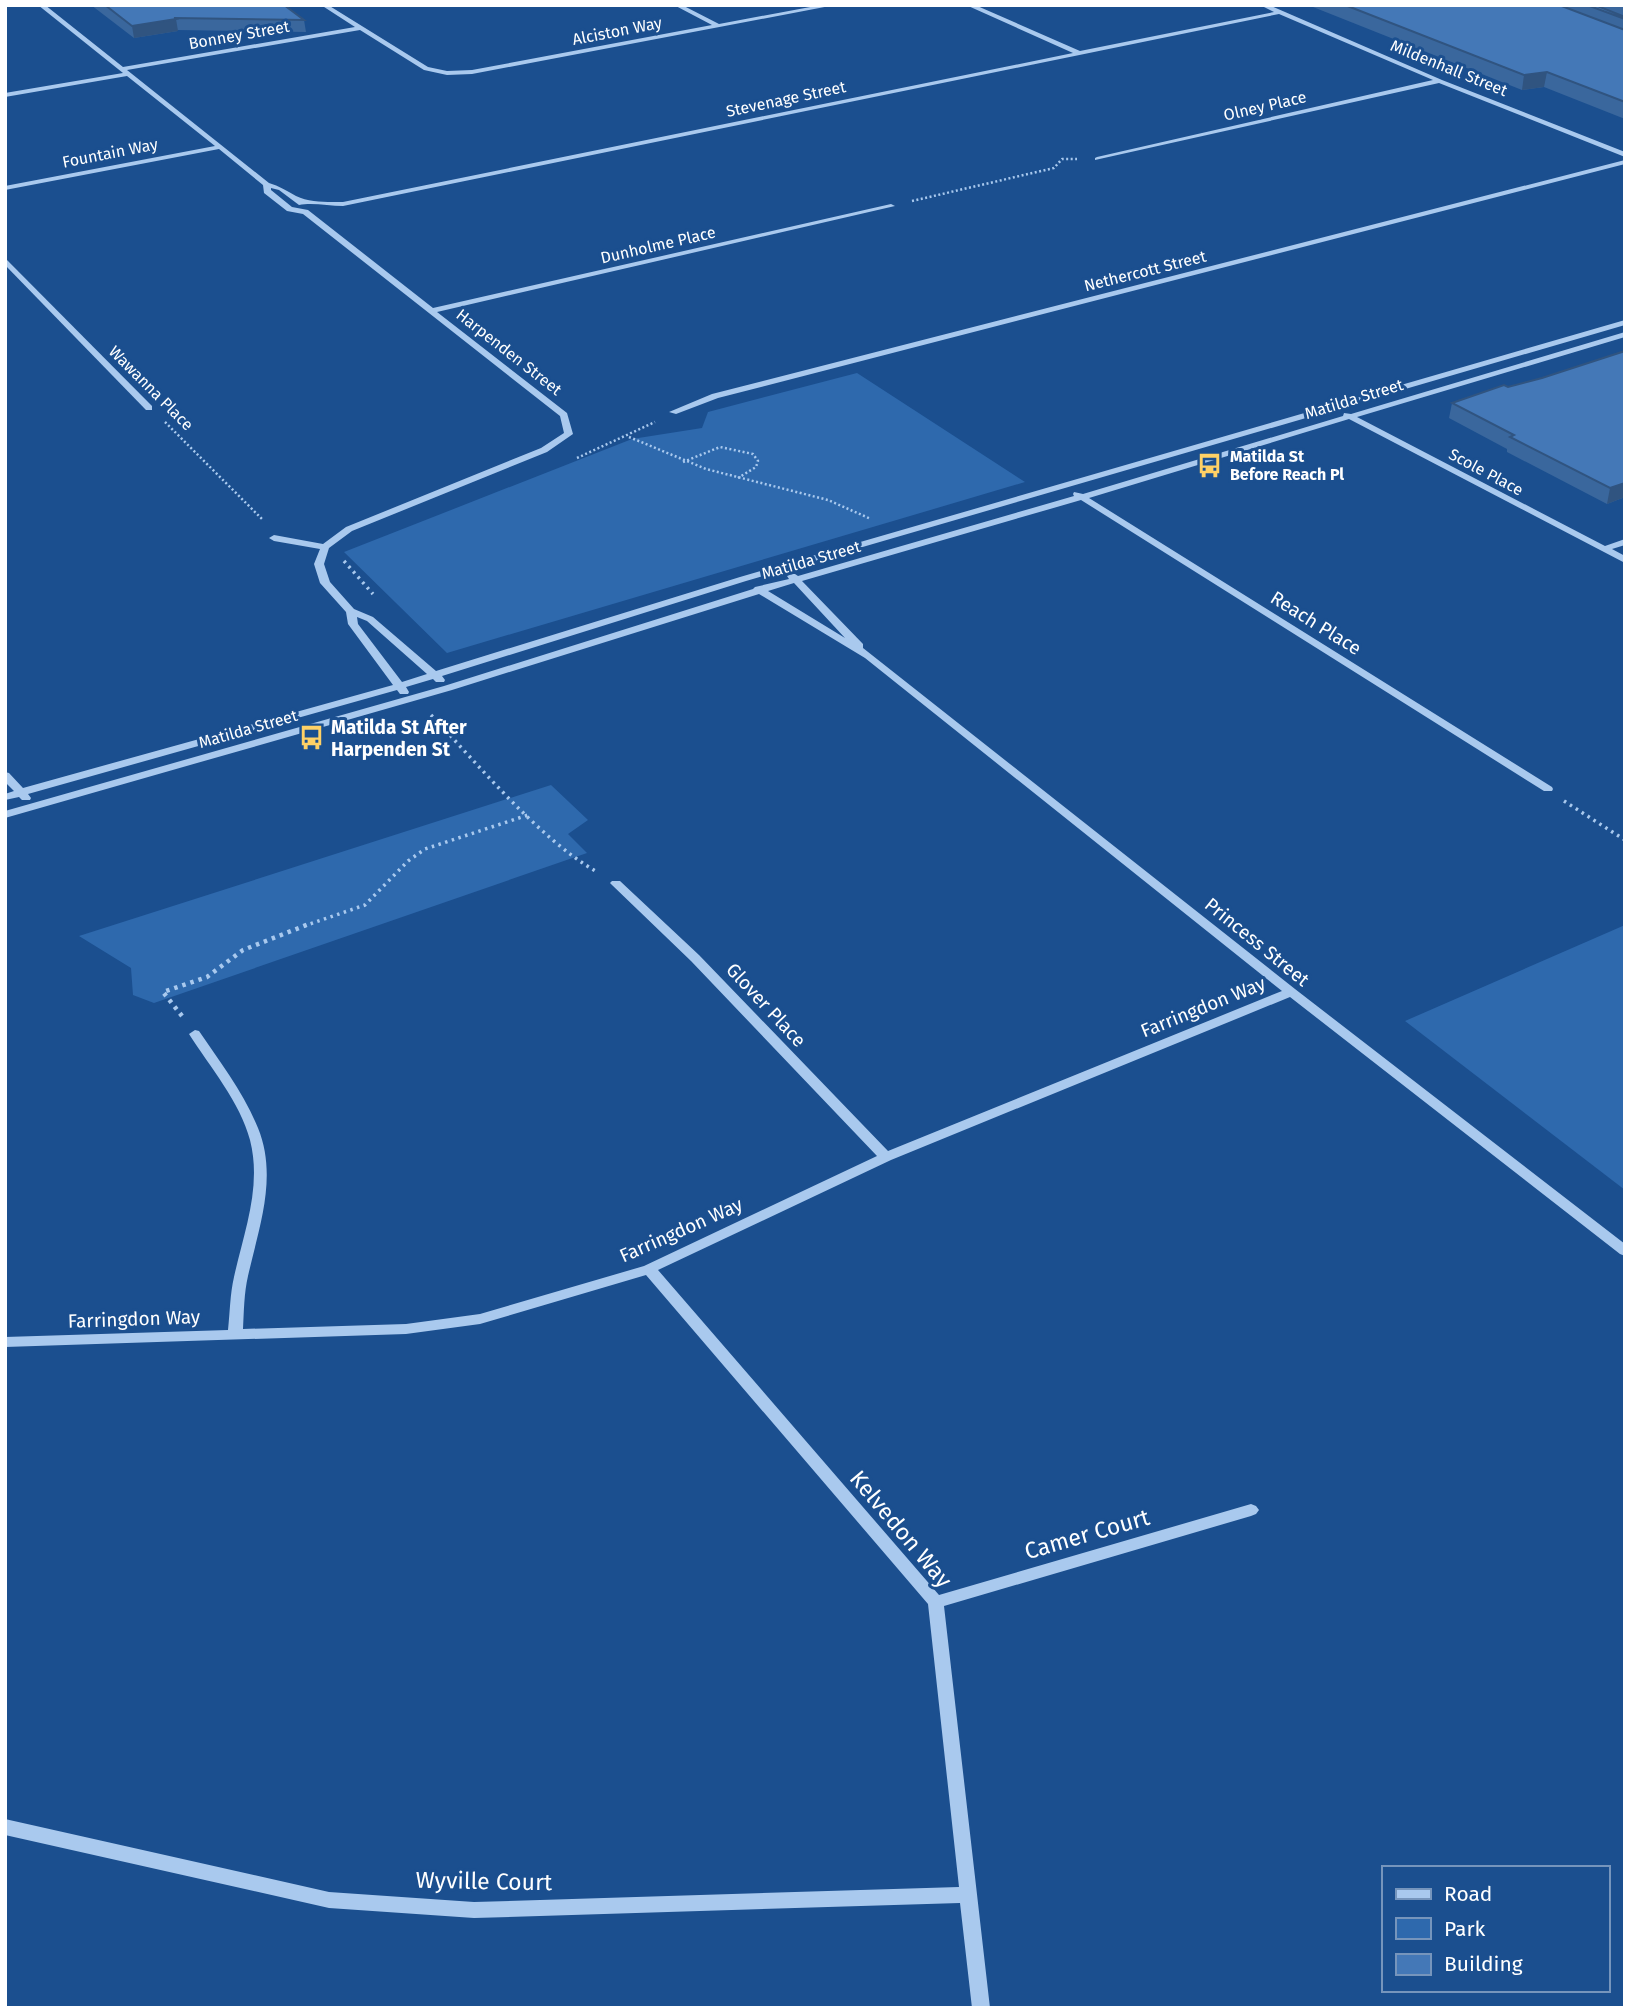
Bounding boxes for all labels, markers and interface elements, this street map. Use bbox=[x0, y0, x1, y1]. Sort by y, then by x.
street label: Alciston Way bbox=[571, 13, 664, 49]
street label: Bonney Street bbox=[187, 17, 291, 53]
street label: Mildenhall Street bbox=[1388, 36, 1510, 100]
street label: Stevenage Street bbox=[724, 77, 848, 121]
street label: Olney Place bbox=[1222, 87, 1308, 125]
street label: Fountain Way bbox=[61, 134, 159, 172]
street label: Dunholme Place bbox=[599, 223, 717, 267]
street label: Nethercott Street bbox=[1082, 247, 1208, 295]
street label: Harpenden Street bbox=[452, 305, 566, 399]
street label: Wawanna Place bbox=[105, 342, 197, 434]
street label: Matilda Street bbox=[1302, 375, 1406, 423]
street label: Scole Place bbox=[1446, 444, 1526, 500]
place label: Matilda St Before Reach Pl bbox=[1230, 447, 1344, 484]
bus stop icon: Matilda St Before Reach Pl bbox=[1196, 451, 1224, 479]
street label: Matilda Street bbox=[759, 537, 863, 583]
street label: Reach Place bbox=[1266, 586, 1366, 660]
street label: Matilda Street bbox=[196, 706, 300, 752]
place label: Matilda St After Harpenden St bbox=[331, 716, 467, 761]
bus stop icon: Matilda St After Harpenden St bbox=[297, 724, 325, 752]
street label: Princess Street bbox=[1200, 893, 1314, 991]
street label: Glover Place bbox=[721, 958, 811, 1052]
street label: Farringdon Way bbox=[1137, 971, 1269, 1042]
street label: Farringdon Way bbox=[616, 1192, 747, 1267]
street label: Farringdon Way bbox=[67, 1305, 201, 1333]
street label: Kelvedon Way bbox=[844, 1465, 959, 1594]
street label: Camer Court bbox=[1021, 1503, 1153, 1565]
street label: Wyville Court bbox=[416, 1866, 553, 1896]
legend bbox=[1382, 1866, 1609, 1992]
text: Road bbox=[1444, 1881, 1492, 1907]
text: Park bbox=[1444, 1916, 1486, 1942]
text: Building bbox=[1444, 1951, 1523, 1977]

